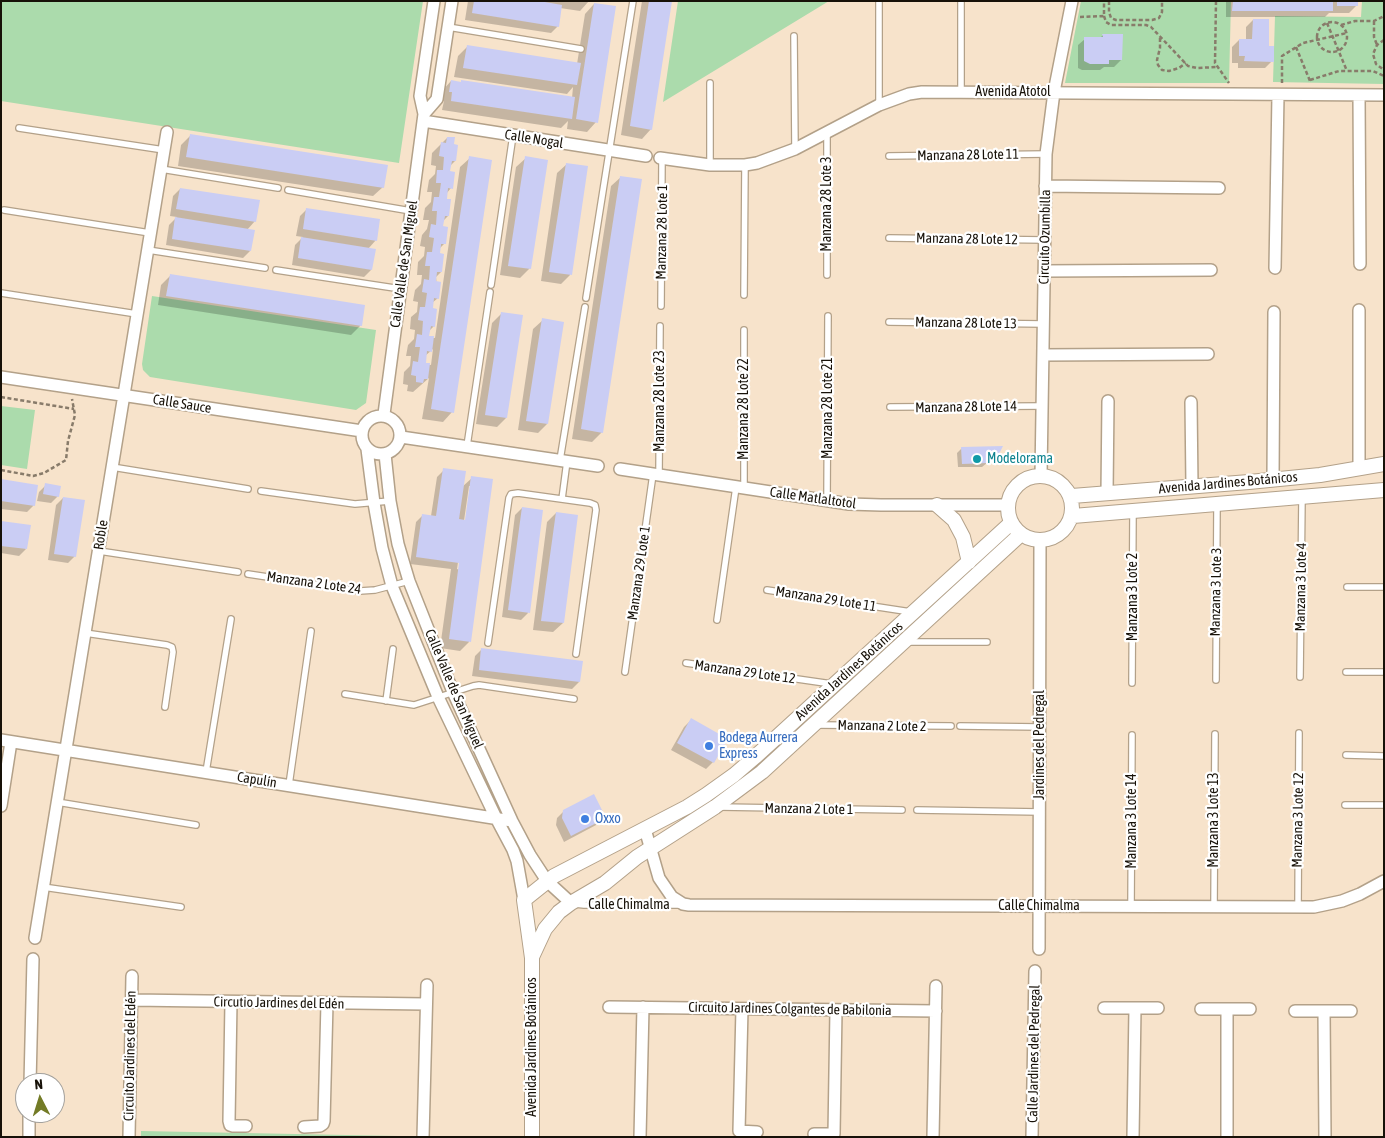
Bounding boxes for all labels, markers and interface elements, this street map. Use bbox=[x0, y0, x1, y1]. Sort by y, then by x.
street label: Avenida Atotol bbox=[975, 84, 1051, 100]
street label: Calle Nogal bbox=[503, 126, 565, 152]
street label: Manzana 28 Lote 11 bbox=[917, 146, 1019, 164]
street label: Manzana 28 Lote 3 bbox=[819, 156, 835, 252]
street label: Manzana 28 Lote 1 bbox=[653, 184, 671, 280]
street label: Circuito Ozumbilla bbox=[1036, 189, 1054, 285]
street label: Calle Valle de San Miguel bbox=[387, 199, 421, 329]
street label: Manzana 28 Lote 12 bbox=[916, 230, 1018, 248]
street label: Manzana 28 Lote 13 bbox=[915, 314, 1017, 332]
street label: Manzana 28 Lote 23 bbox=[652, 350, 668, 452]
street label: Manzana 28 Lote 21 bbox=[820, 357, 836, 459]
street label: Manzana 28 Lote 22 bbox=[736, 358, 752, 460]
street label: Calle Sauce bbox=[152, 391, 212, 417]
street label: Manzana 28 Lote 14 bbox=[915, 398, 1017, 416]
place label: Modelorama bbox=[987, 451, 1053, 467]
marker: Modelorama bbox=[971, 453, 983, 465]
street label: Avenida Jardines Botánicos bbox=[1158, 469, 1298, 497]
street label: Calle Matlaltotol bbox=[769, 484, 857, 512]
street label: Roble bbox=[90, 519, 112, 551]
street label: Manzana 29 Lote 1 bbox=[624, 525, 654, 621]
street label: Manzana 3 Lote 4 bbox=[1292, 543, 1310, 631]
street label: Manzana 3 Lote 3 bbox=[1207, 548, 1225, 636]
street label: Manzana 3 Lote 2 bbox=[1125, 553, 1141, 641]
street label: Manzana 2 Lote 24 bbox=[266, 568, 362, 598]
street label: Manzana 29 Lote 11 bbox=[774, 583, 878, 615]
street label: Avenida Jardines Botánicos bbox=[792, 618, 906, 724]
street label: Calle Valle de San Miguel bbox=[421, 627, 487, 751]
street label: Manzana 29 Lote 12 bbox=[693, 657, 797, 687]
street label: Jardines del Pedregal bbox=[1032, 690, 1048, 800]
street label: Manzana 2 Lote 2 bbox=[838, 717, 926, 735]
place label: Bodega Aurrera Express bbox=[719, 730, 798, 762]
marker: Bodega Aurrera Express bbox=[703, 740, 715, 752]
street label: Capulín bbox=[236, 769, 278, 791]
street label: Manzana 3 Lote 13 bbox=[1206, 772, 1222, 868]
street label: Manzana 3 Lote 12 bbox=[1289, 772, 1307, 868]
street label: Manzana 3 Lote 14 bbox=[1124, 773, 1140, 869]
street label: Manzana 2 Lote 1 bbox=[765, 800, 853, 818]
place label: Oxxo bbox=[595, 811, 621, 827]
marker: Oxxo bbox=[579, 813, 591, 825]
street label: Calle Chimalma bbox=[588, 897, 670, 913]
street label: Calle Chimalma bbox=[998, 898, 1080, 914]
street label: Avenida Jardines Botánicos bbox=[524, 977, 540, 1117]
street label: Calle Jardines del Pedregal bbox=[1024, 985, 1044, 1123]
street label: Circuito Jardines del Edén bbox=[120, 991, 140, 1121]
street label: Circutio Jardines del Edén bbox=[214, 993, 344, 1013]
street label: Circuito Jardines Colgantes de Babilonia bbox=[688, 999, 892, 1019]
north arrow bbox=[15, 1073, 65, 1123]
text: N bbox=[34, 1076, 44, 1092]

